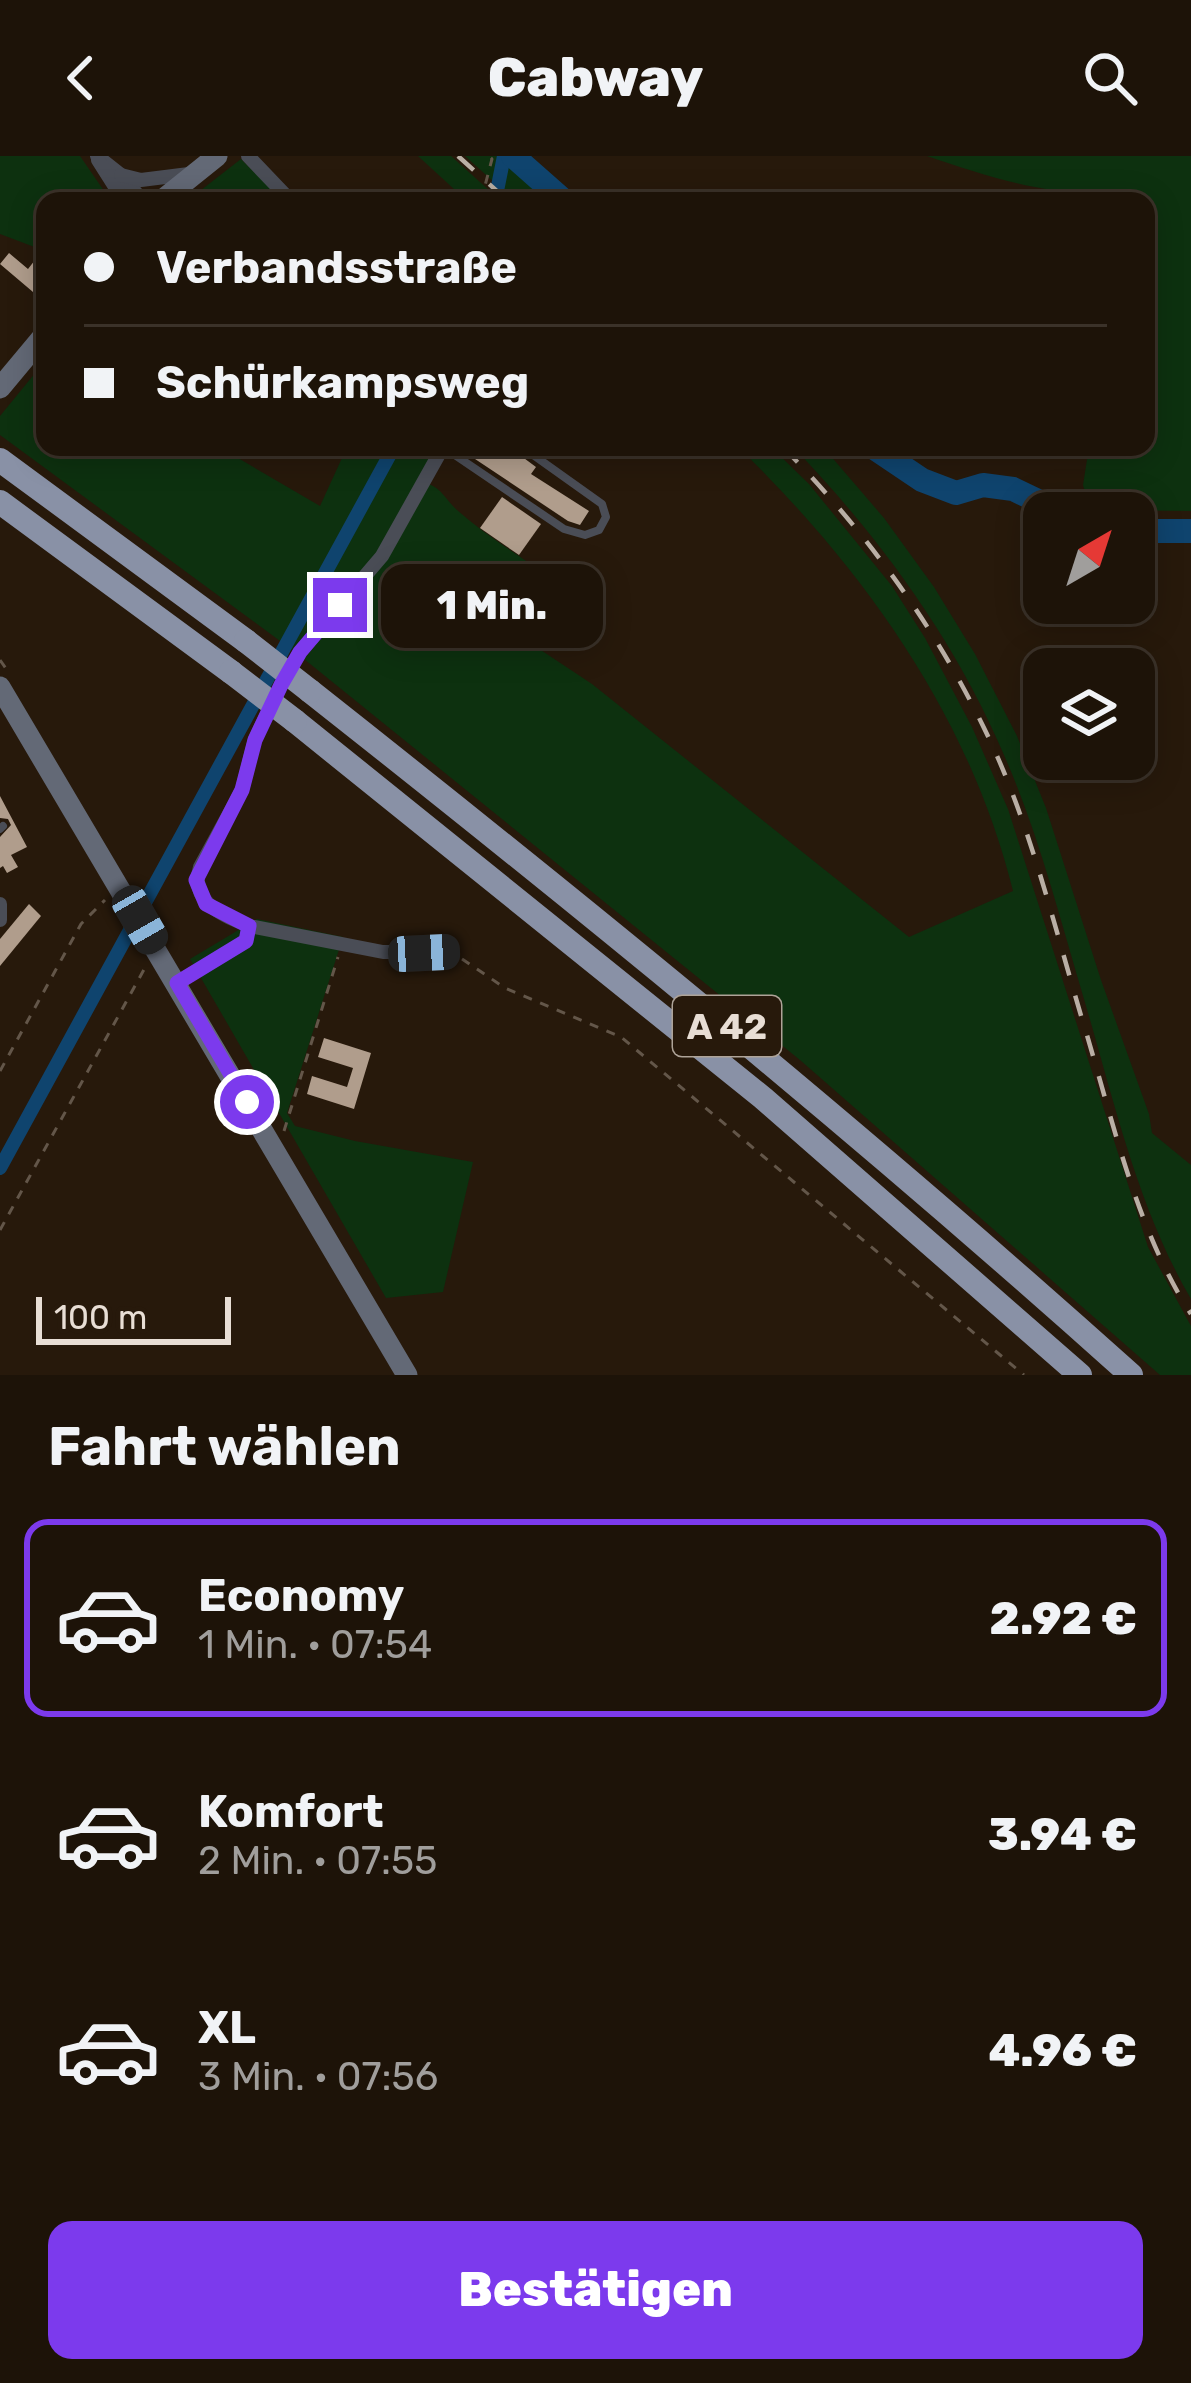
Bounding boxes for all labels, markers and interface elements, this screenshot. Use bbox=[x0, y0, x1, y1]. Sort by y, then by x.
icon: back bbox=[48, 45, 114, 111]
icon: search bbox=[1077, 45, 1143, 111]
text: Cabway bbox=[488, 46, 703, 110]
text: Verbandsstraße bbox=[156, 241, 517, 294]
text: Schürkampsweg bbox=[156, 356, 529, 409]
north arrow bbox=[1023, 492, 1155, 624]
map controls bbox=[1023, 492, 1155, 780]
callout: 1 Min. bbox=[382, 563, 604, 647]
route end bbox=[313, 578, 367, 632]
text: 1 Min. bbox=[437, 583, 547, 629]
button: layers bbox=[1023, 648, 1155, 780]
car bbox=[106, 880, 174, 960]
car bbox=[387, 933, 461, 973]
road number: A 42 bbox=[673, 996, 781, 1056]
route start bbox=[220, 1075, 274, 1129]
scale bar bbox=[36, 1291, 231, 1344]
text: 100 m bbox=[54, 1298, 147, 1337]
text: Fahrt wählen bbox=[48, 1415, 401, 1479]
icon: car bbox=[54, 1564, 162, 1672]
text: Economy bbox=[198, 1569, 404, 1622]
text: 2.92 € bbox=[989, 1592, 1137, 1645]
text: 1 Min. · 07:54 bbox=[198, 1622, 432, 1668]
icon: car bbox=[54, 1780, 162, 1888]
text: Komfort bbox=[198, 1785, 384, 1838]
text: 3.94 € bbox=[988, 1808, 1137, 1861]
text: 2 Min. · 07:55 bbox=[198, 1838, 437, 1884]
icon: car bbox=[54, 1996, 162, 2104]
text: XL bbox=[198, 2001, 256, 2054]
text: 4.96 € bbox=[989, 2024, 1137, 2077]
text: 3 Min. · 07:56 bbox=[198, 2054, 438, 2100]
button: Bestätigen bbox=[48, 2221, 1143, 2359]

